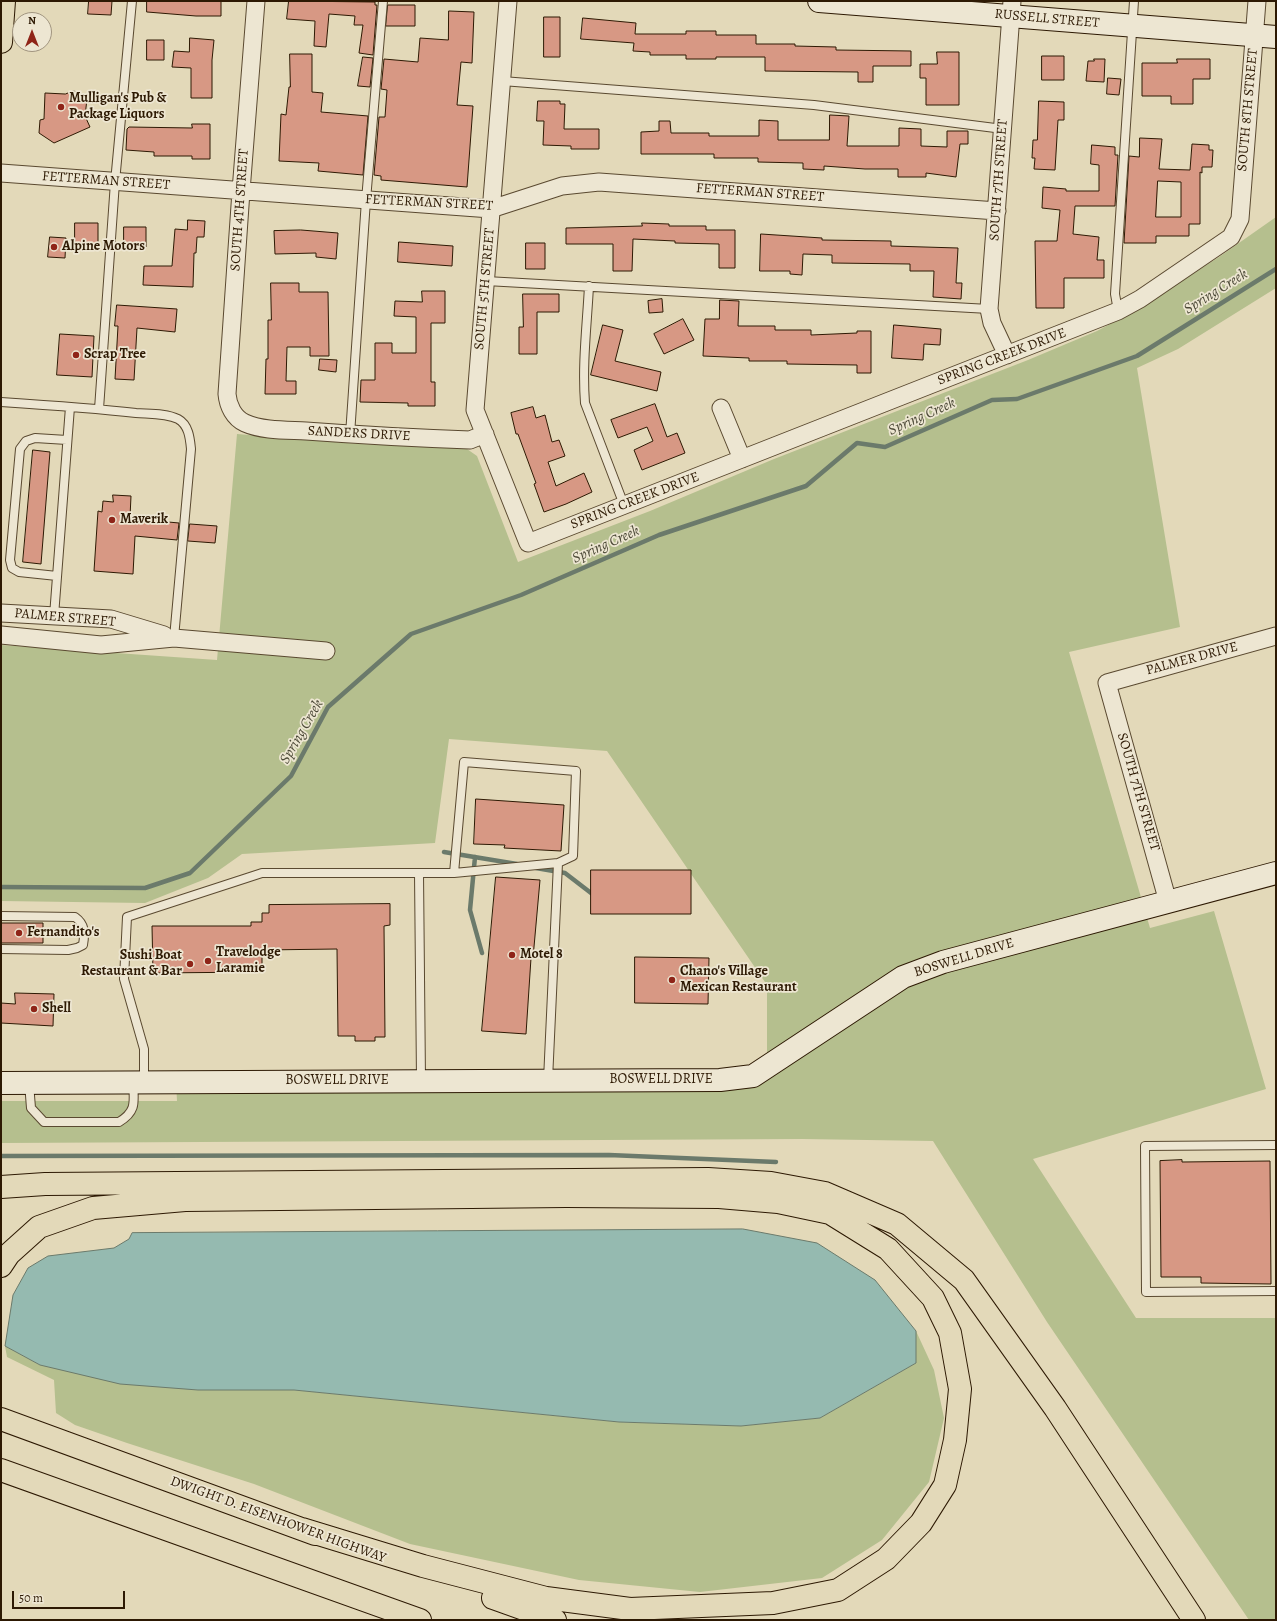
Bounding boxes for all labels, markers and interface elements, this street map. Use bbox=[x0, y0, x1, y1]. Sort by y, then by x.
street label: RUSSELL STREET bbox=[994, 6, 1100, 32]
north arrow bbox=[12, 12, 52, 52]
text: N bbox=[28, 13, 36, 28]
street label: SOUTH 8TH STREET bbox=[1234, 48, 1262, 172]
place label: Mulligan's Pub & Package Liquors bbox=[69, 91, 166, 124]
marker: Mulligan's Pub & Package Liquors bbox=[56, 102, 66, 112]
street label: SOUTH 7TH STREET bbox=[986, 118, 1012, 242]
street label: SOUTH 4TH STREET bbox=[227, 148, 253, 272]
street label: FETTERMAN STREET bbox=[41, 168, 171, 194]
street label: FETTERMAN STREET bbox=[695, 180, 825, 206]
street label: FETTERMAN STREET bbox=[364, 191, 494, 215]
street label: SOUTH 5TH STREET bbox=[471, 227, 499, 351]
place label: Alpine Motors bbox=[62, 239, 145, 255]
marker: Alpine Motors bbox=[49, 242, 59, 252]
water label: Spring Creek bbox=[1181, 265, 1251, 319]
street label: SPRING CREEK DRIVE bbox=[935, 325, 1069, 389]
place label: Scrap Tree bbox=[84, 347, 146, 363]
marker: Scrap Tree bbox=[71, 350, 81, 360]
water label: Spring Creek bbox=[886, 394, 958, 440]
street label: SANDERS DRIVE bbox=[307, 423, 411, 445]
street label: SPRING CREEK DRIVE bbox=[568, 469, 702, 533]
place label: Maverik bbox=[120, 512, 168, 528]
marker: Maverik bbox=[107, 515, 117, 525]
water label: Spring Creek bbox=[570, 522, 642, 568]
street label: PALMER STREET bbox=[14, 605, 116, 631]
street label: PALMER DRIVE bbox=[1144, 639, 1240, 679]
water label: Spring Creek bbox=[276, 697, 328, 767]
street label: SOUTH 7TH STREET bbox=[1113, 731, 1163, 853]
place label: Fernandito's bbox=[27, 925, 100, 941]
marker: Fernandito's bbox=[14, 928, 24, 938]
street label: BOSWELL DRIVE bbox=[912, 935, 1016, 981]
place label: Travelodge Laramie bbox=[216, 945, 281, 978]
place label: Motel 8 bbox=[520, 947, 563, 963]
place label: Sushi Boat Restaurant & Bar bbox=[81, 948, 182, 980]
marker: Motel 8 bbox=[507, 950, 517, 960]
marker: Travelodge Laramie bbox=[203, 956, 213, 966]
marker: Sushi Boat Restaurant & Bar bbox=[185, 959, 195, 969]
place label: Chano's Village Mexican Restaurant bbox=[680, 964, 797, 996]
marker: Chano's Village Mexican Restaurant bbox=[667, 975, 677, 985]
place label: Shell bbox=[42, 1001, 71, 1017]
marker: Shell bbox=[29, 1004, 39, 1014]
street label: BOSWELL DRIVE bbox=[609, 1072, 713, 1088]
street label: BOSWELL DRIVE bbox=[285, 1073, 389, 1089]
street label: DWIGHT D. EISENHOWER HIGHWAY bbox=[168, 1473, 388, 1567]
scale bar bbox=[14, 1583, 127, 1609]
text: 50 m bbox=[19, 1590, 43, 1606]

